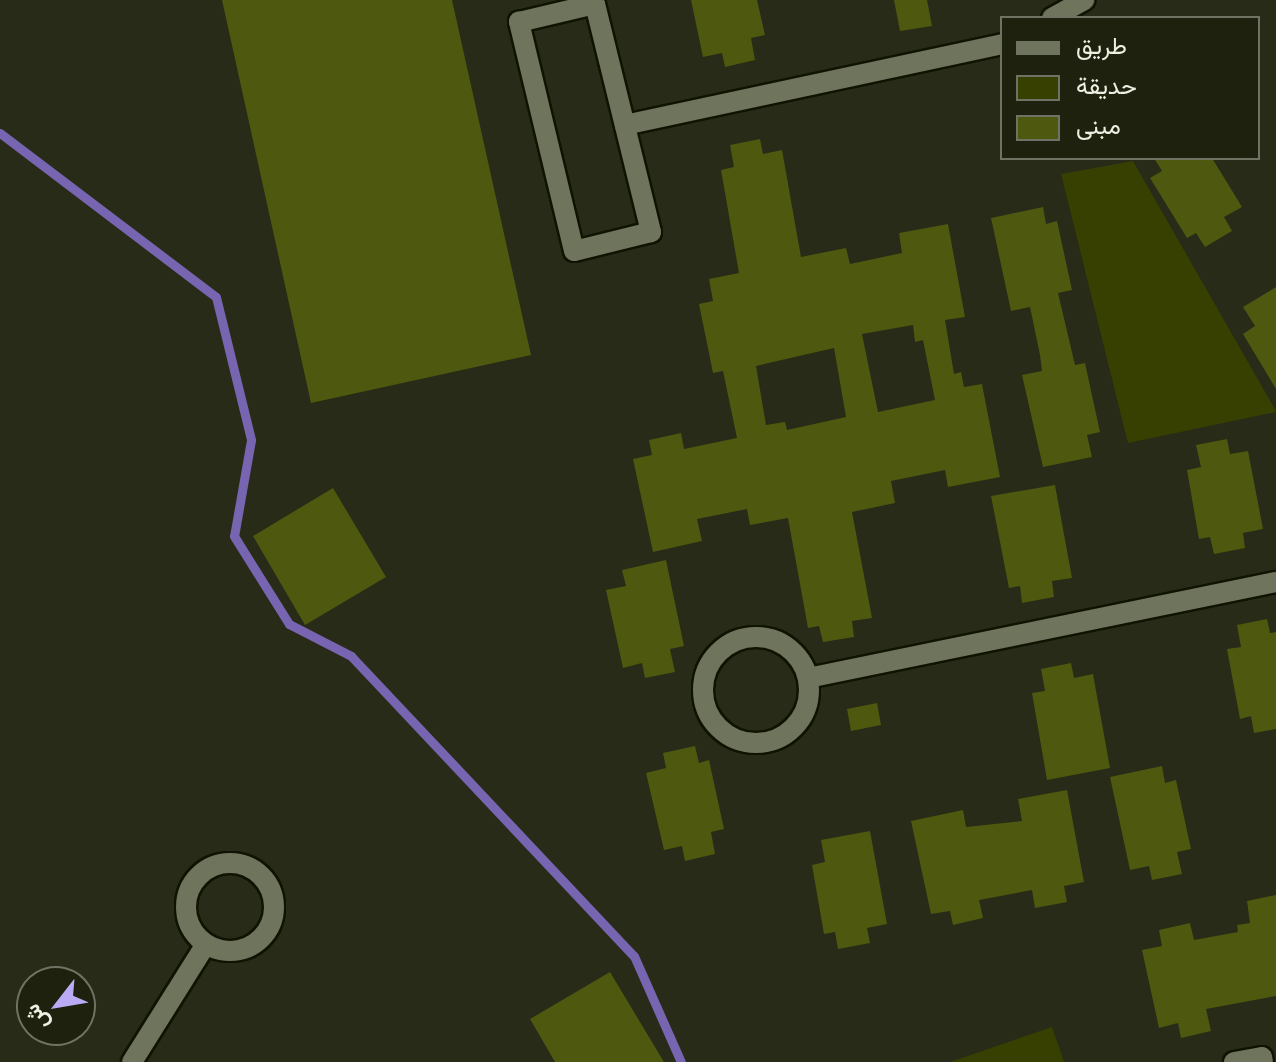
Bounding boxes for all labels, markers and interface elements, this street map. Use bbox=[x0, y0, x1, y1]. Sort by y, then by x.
legend bbox=[1000, 16, 1260, 160]
text: طريق bbox=[1076, 30, 1127, 62]
text: حديقة bbox=[1076, 70, 1137, 102]
text: مبنى bbox=[1076, 110, 1121, 142]
north arrow bbox=[16, 966, 96, 1046]
text: ش bbox=[17, 998, 57, 1036]

